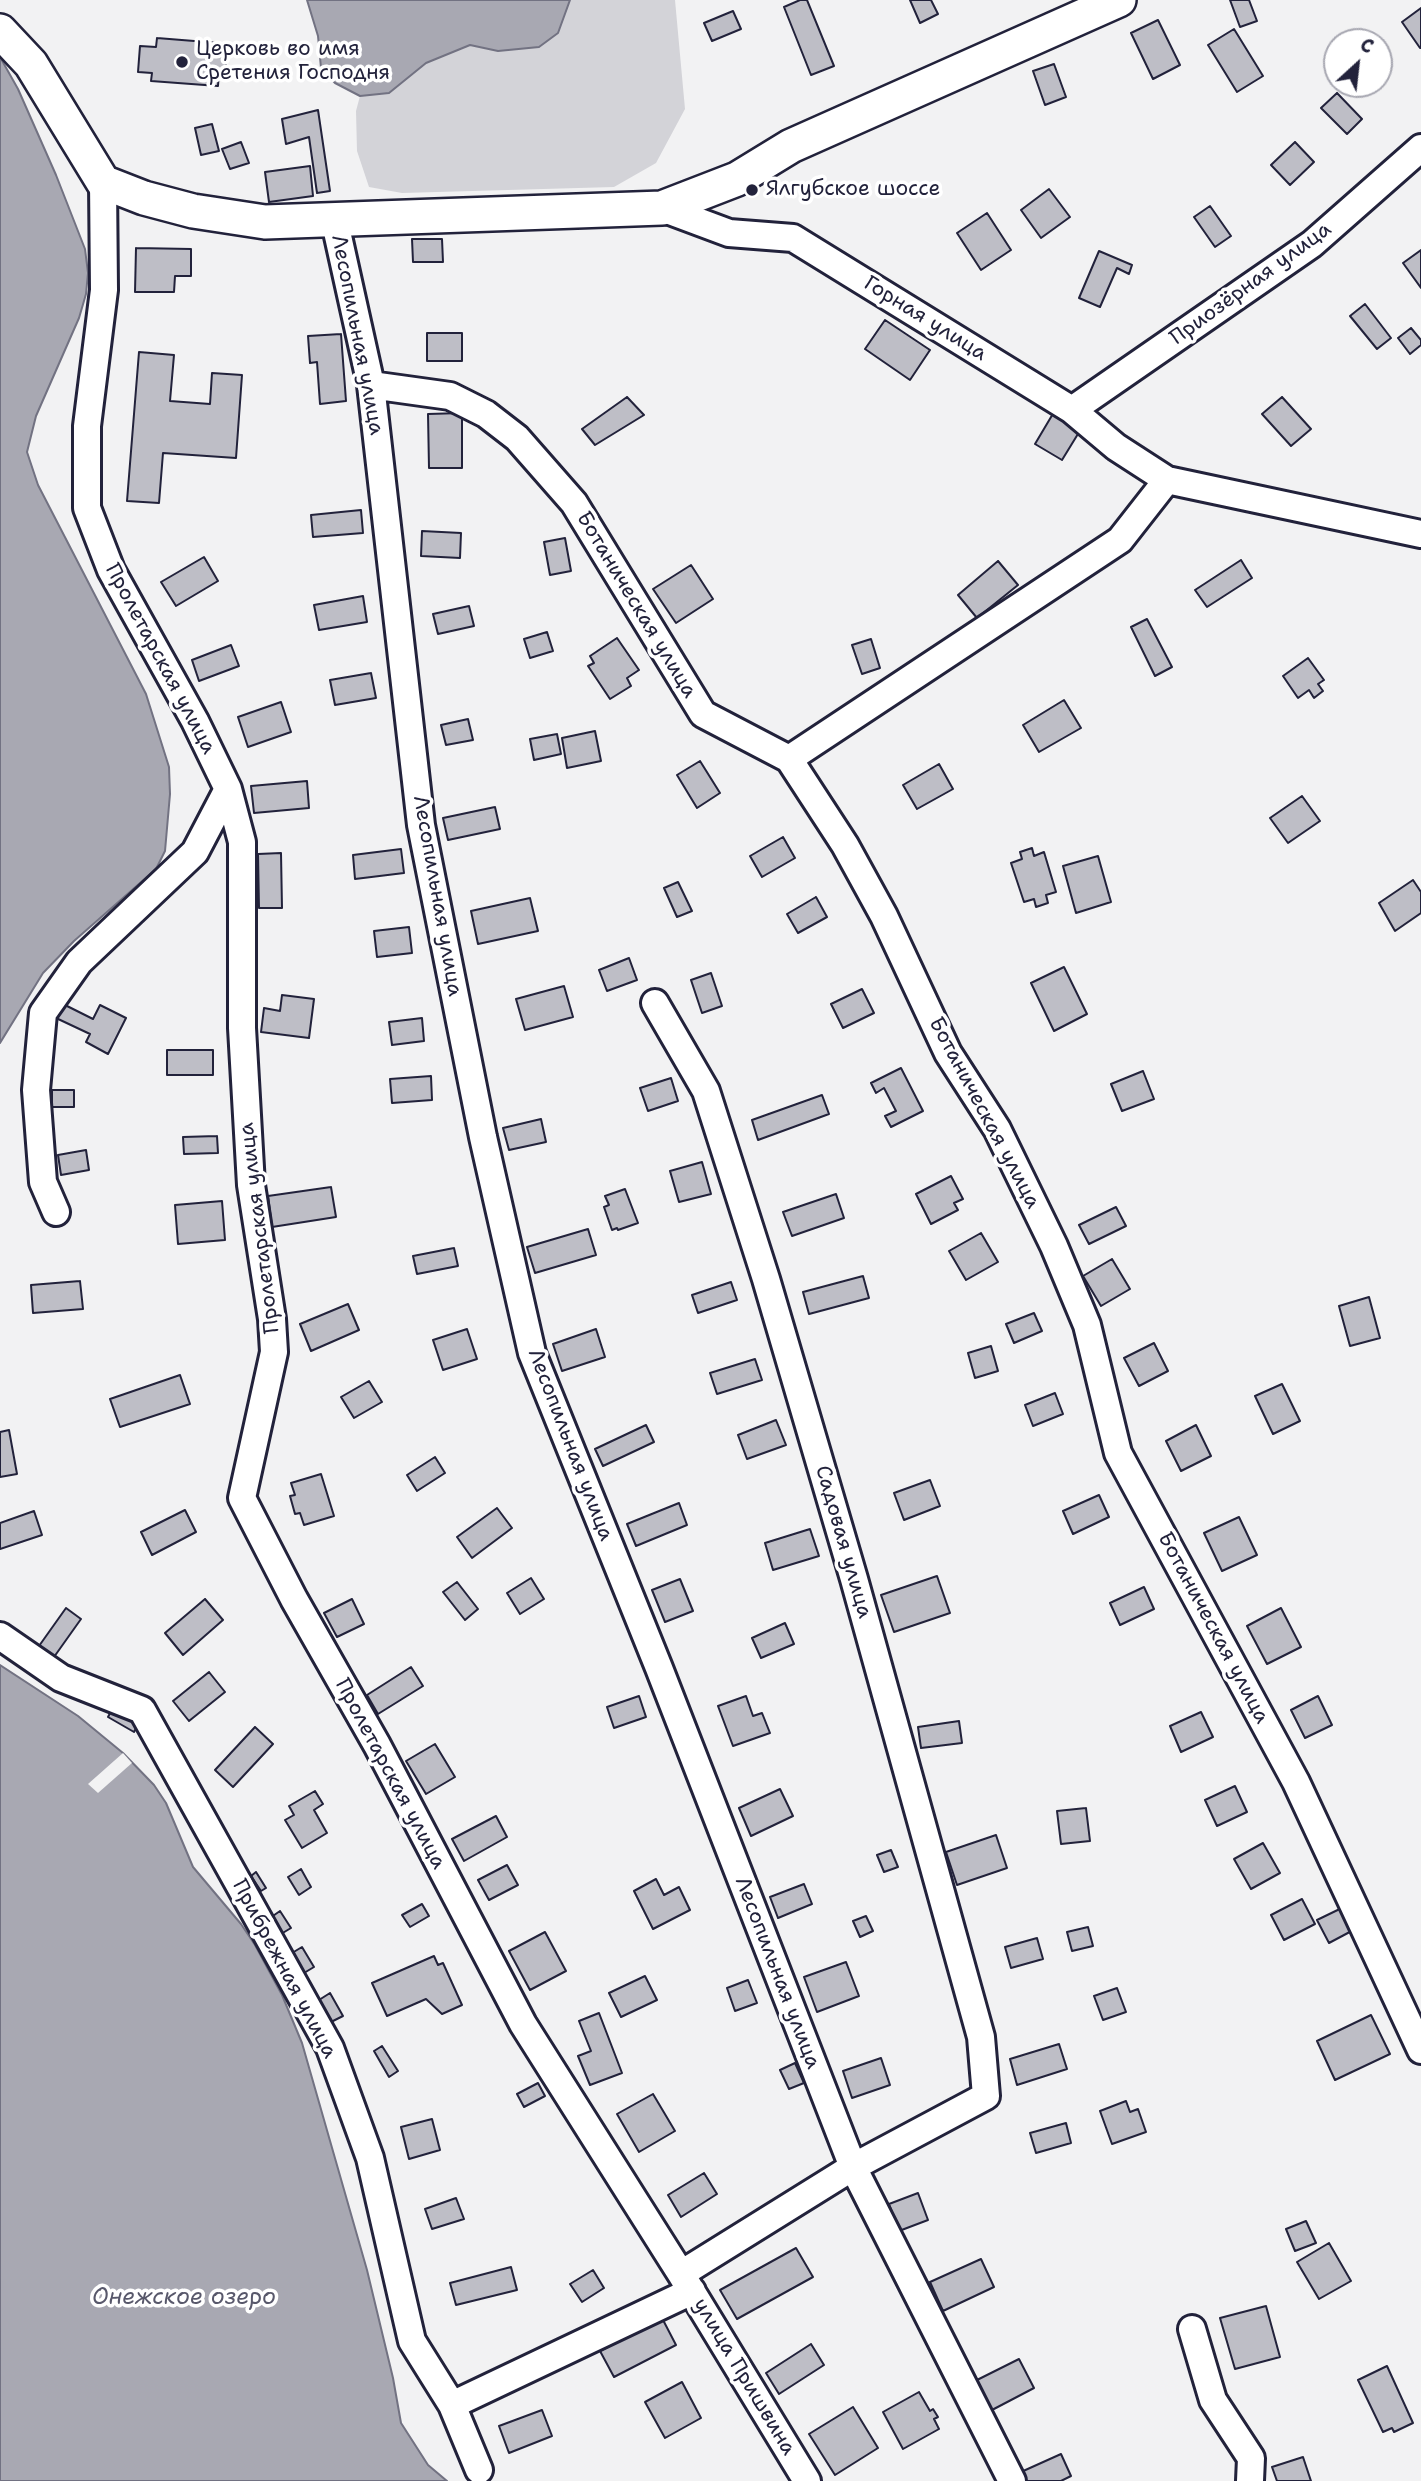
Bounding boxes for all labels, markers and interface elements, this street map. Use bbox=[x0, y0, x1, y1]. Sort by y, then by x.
north arrow bbox=[1323, 28, 1393, 98]
text: С bbox=[1356, 32, 1378, 59]
place label: Церковь во имя Сретения Господня bbox=[196, 37, 390, 87]
marker: Церковь во имя Сретения Господня bbox=[174, 54, 190, 70]
place label: Ялгубское шоссе bbox=[766, 177, 940, 203]
marker: Ялгубское шоссе bbox=[744, 182, 760, 198]
street label: Приозёрная улица bbox=[1165, 217, 1337, 351]
street label: Лесопильная улица bbox=[325, 233, 389, 437]
street label: Горная улица bbox=[859, 271, 991, 367]
street label: Ботаническая улица bbox=[570, 507, 702, 703]
street label: Пролетарская улица bbox=[99, 559, 221, 759]
street label: Лесопильная улица bbox=[407, 794, 467, 998]
street label: Ботаническая улица bbox=[923, 1013, 1045, 1213]
street label: Пролетарская улица bbox=[235, 1121, 285, 1335]
street label: Лесопильная улица bbox=[522, 1345, 618, 1545]
street label: Садовая улица bbox=[809, 1463, 877, 1621]
street label: Ботаническая улица bbox=[1152, 1528, 1274, 1728]
street label: Пролетарская улица bbox=[329, 1674, 451, 1874]
street label: Лесопильная улица bbox=[729, 1873, 825, 2073]
street label: Прибрежная улица bbox=[226, 1875, 342, 2063]
water label: Онежское озеро bbox=[92, 2284, 276, 2312]
street label: улица Пришвина bbox=[687, 2294, 801, 2460]

